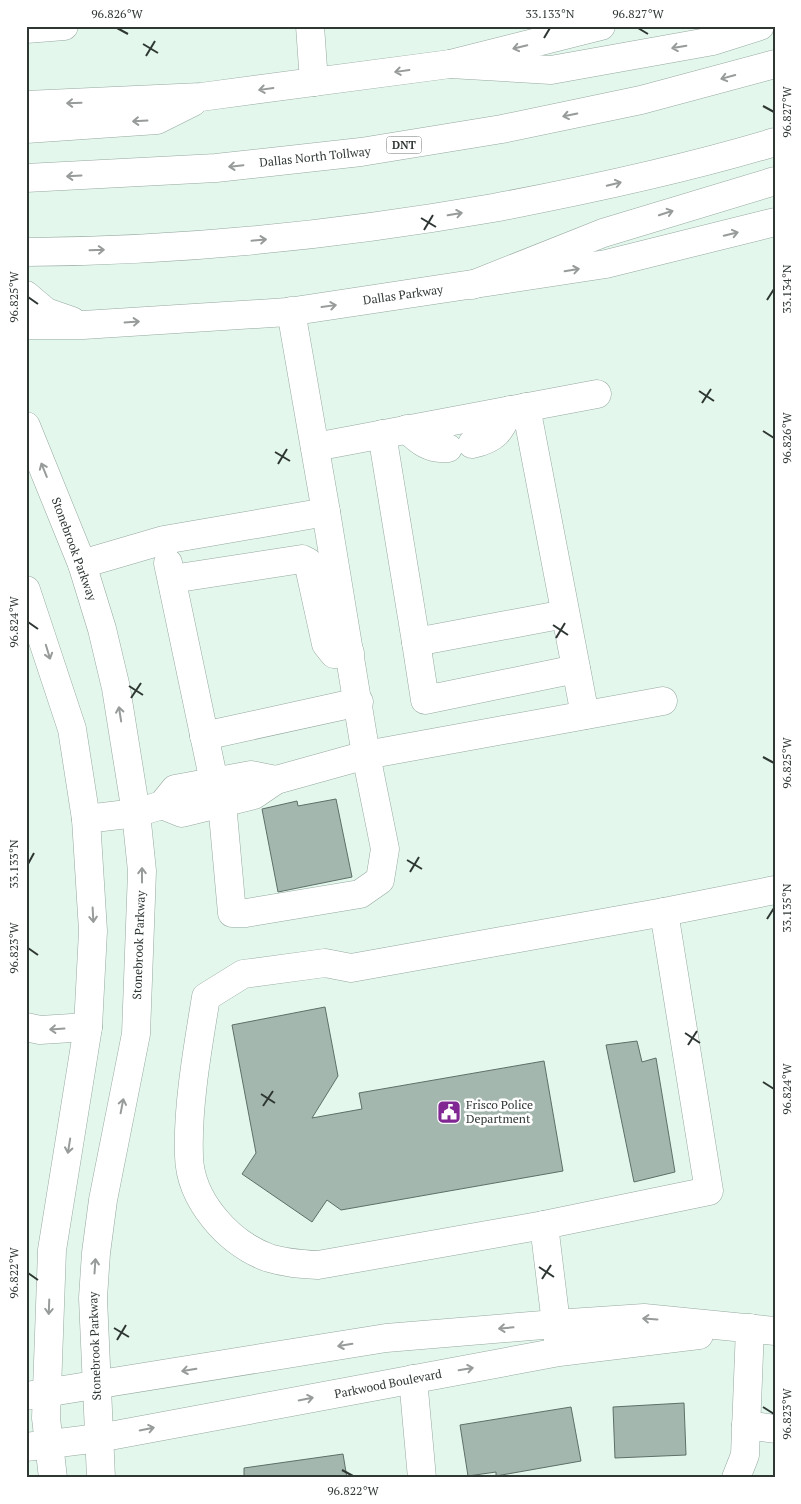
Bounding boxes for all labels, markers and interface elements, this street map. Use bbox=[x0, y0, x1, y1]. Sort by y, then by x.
text: 96.826°W bbox=[91, 6, 144, 21]
text: 33.133°N bbox=[525, 6, 575, 21]
text: 96.827°W bbox=[612, 6, 665, 21]
one-way arrow bbox=[672, 42, 688, 52]
one-way arrow bbox=[513, 43, 529, 52]
one-way arrow bbox=[394, 66, 410, 76]
one-way arrow bbox=[720, 73, 736, 82]
one-way arrow bbox=[258, 84, 274, 94]
text: 96.827°W bbox=[779, 85, 794, 138]
one-way arrow bbox=[66, 99, 82, 108]
one-way arrow bbox=[562, 111, 578, 120]
one-way arrow bbox=[132, 117, 148, 126]
road number: DNT bbox=[386, 136, 422, 154]
street label: Dallas North Tollway bbox=[259, 143, 372, 170]
one-way arrow bbox=[229, 161, 245, 171]
one-way arrow bbox=[67, 172, 83, 181]
one-way arrow bbox=[606, 179, 622, 188]
one-way arrow bbox=[658, 208, 674, 218]
one-way arrow bbox=[446, 209, 462, 219]
one-way arrow bbox=[722, 229, 738, 238]
one-way arrow bbox=[251, 236, 267, 245]
one-way arrow bbox=[89, 246, 105, 255]
one-way arrow bbox=[564, 264, 580, 274]
text: 33.134°N bbox=[779, 264, 794, 314]
text: 96.825°W bbox=[6, 270, 21, 323]
street label: Dallas Parkway bbox=[362, 281, 445, 308]
one-way arrow bbox=[320, 300, 336, 310]
one-way arrow bbox=[124, 317, 140, 326]
text: 96.826°W bbox=[779, 411, 794, 464]
one-way arrow bbox=[39, 463, 48, 478]
street label: Stonebrook Parkway bbox=[49, 495, 100, 604]
text: 96.824°W bbox=[6, 595, 21, 648]
one-way arrow bbox=[43, 644, 53, 660]
one-way arrow bbox=[115, 706, 125, 722]
text: 96.825°W bbox=[779, 736, 794, 789]
text: 33.133°N bbox=[6, 839, 21, 889]
one-way arrow bbox=[137, 867, 147, 884]
text: 33.135°N bbox=[779, 883, 794, 933]
street label: Stonebrook Parkway bbox=[129, 889, 148, 1000]
one-way arrow bbox=[88, 907, 97, 923]
text: 96.823°W bbox=[6, 921, 21, 974]
one-way arrow bbox=[49, 1025, 65, 1034]
text: 96.824°W bbox=[779, 1062, 794, 1115]
place label: Frisco Police Department bbox=[466, 1097, 533, 1126]
one-way arrow bbox=[117, 1098, 127, 1114]
public building icon: Frisco Police Department bbox=[436, 1099, 462, 1125]
one-way arrow bbox=[63, 1137, 73, 1153]
text: 96.822°W bbox=[6, 1246, 21, 1299]
one-way arrow bbox=[91, 1258, 100, 1274]
street label: Stonebrook Parkway bbox=[85, 1290, 104, 1401]
one-way arrow bbox=[45, 1298, 54, 1314]
one-way arrow bbox=[642, 1314, 658, 1323]
one-way arrow bbox=[498, 1323, 514, 1333]
one-way arrow bbox=[337, 1340, 353, 1350]
one-way arrow bbox=[458, 1364, 474, 1374]
one-way arrow bbox=[181, 1365, 197, 1375]
street label: Parkwood Boulevard bbox=[333, 1366, 443, 1401]
text: 96.823°W bbox=[779, 1387, 794, 1440]
one-way arrow bbox=[298, 1394, 314, 1404]
one-way arrow bbox=[138, 1424, 154, 1434]
text: 96.822°W bbox=[327, 1483, 380, 1498]

